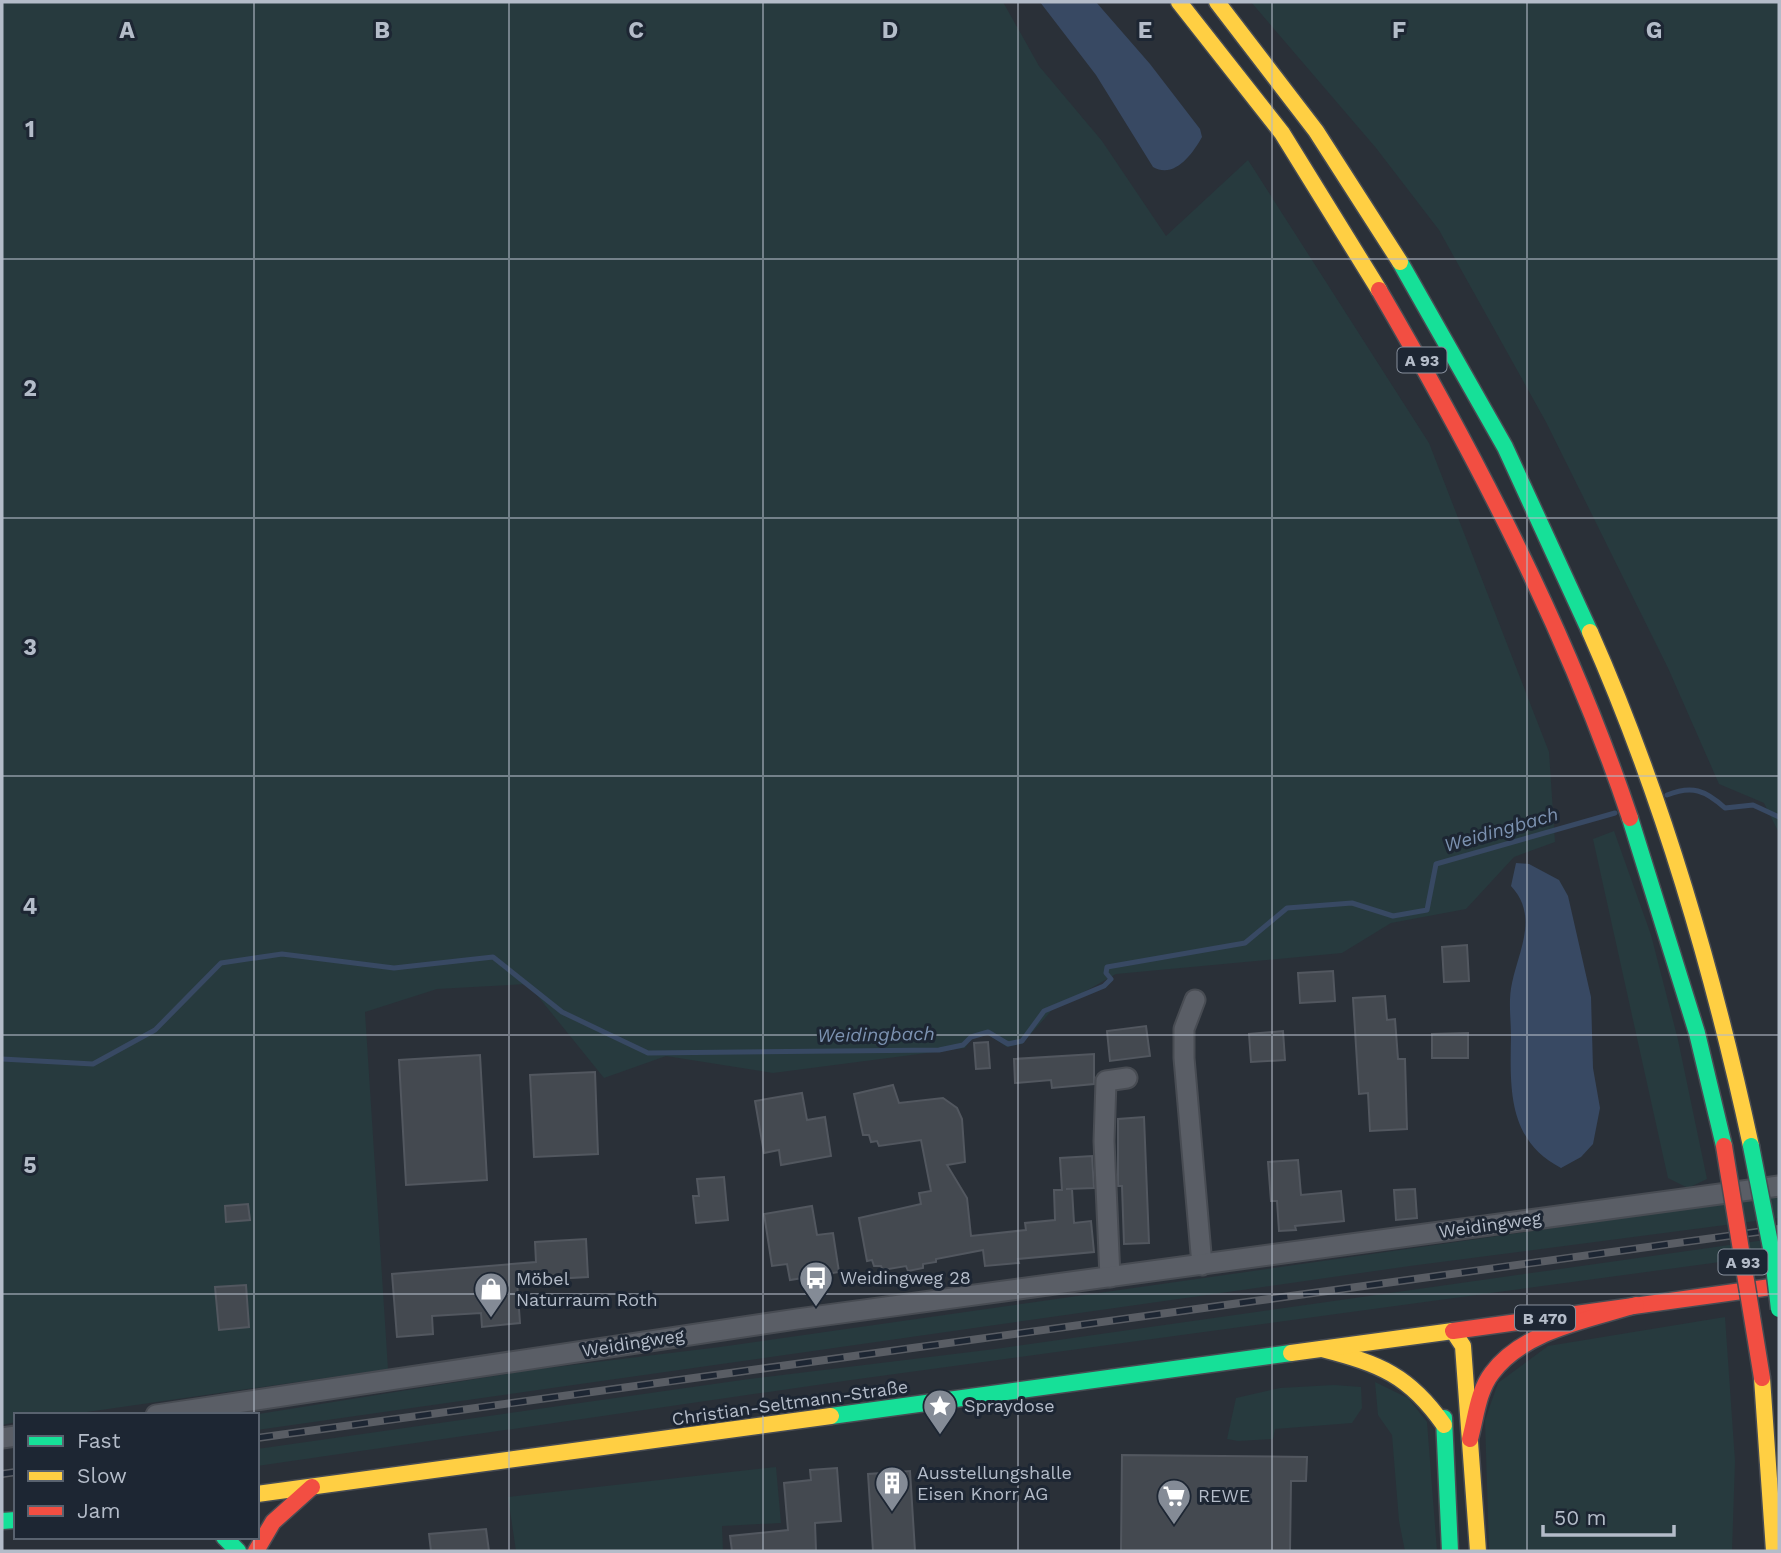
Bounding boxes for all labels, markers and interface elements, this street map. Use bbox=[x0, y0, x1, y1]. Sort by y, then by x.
text: A bbox=[119, 17, 135, 44]
text: B bbox=[374, 17, 390, 44]
text: C bbox=[628, 17, 644, 44]
text: D bbox=[882, 17, 898, 44]
text: E bbox=[1138, 17, 1152, 44]
text: F bbox=[1392, 17, 1406, 44]
text: G bbox=[1646, 17, 1662, 44]
text: 1 bbox=[25, 116, 35, 143]
road number: A 93 bbox=[1398, 348, 1446, 372]
text: 2 bbox=[23, 375, 37, 402]
text: 3 bbox=[23, 634, 37, 661]
water label: Weidingbach bbox=[1441, 802, 1561, 857]
text: 4 bbox=[23, 893, 38, 920]
water label: Weidingbach bbox=[817, 1022, 935, 1047]
text: 5 bbox=[23, 1152, 37, 1179]
street label: Weidingweg bbox=[1437, 1207, 1543, 1242]
road number: A 93 bbox=[1718, 1250, 1768, 1274]
bus stop icon: Weidingweg 28 bbox=[797, 1259, 835, 1308]
place label: Weidingweg 28 bbox=[840, 1267, 971, 1288]
place label: Möbel Naturraum Roth bbox=[516, 1268, 658, 1310]
shop icon: Möbel Naturraum Roth bbox=[472, 1270, 510, 1319]
road number: B 470 bbox=[1515, 1306, 1575, 1330]
street label: Weidingweg bbox=[580, 1324, 686, 1361]
street label: Christian-Seltmann-Straße bbox=[670, 1376, 909, 1429]
place icon: Spraydose bbox=[921, 1387, 959, 1436]
place label: Spraydose bbox=[964, 1395, 1055, 1416]
legend bbox=[14, 1413, 259, 1539]
text: Fast bbox=[77, 1428, 121, 1453]
place label: Ausstellungshalle Eisen Knorr AG bbox=[917, 1462, 1072, 1504]
text: Slow bbox=[77, 1463, 127, 1488]
building icon: Ausstellungshalle Eisen Knorr AG bbox=[873, 1464, 911, 1513]
supermarket icon: REWE bbox=[1155, 1477, 1193, 1526]
place label: REWE bbox=[1198, 1485, 1250, 1506]
scale bar bbox=[1543, 1494, 1674, 1538]
text: Jam bbox=[77, 1498, 120, 1523]
text: 50 m bbox=[1554, 1505, 1606, 1530]

